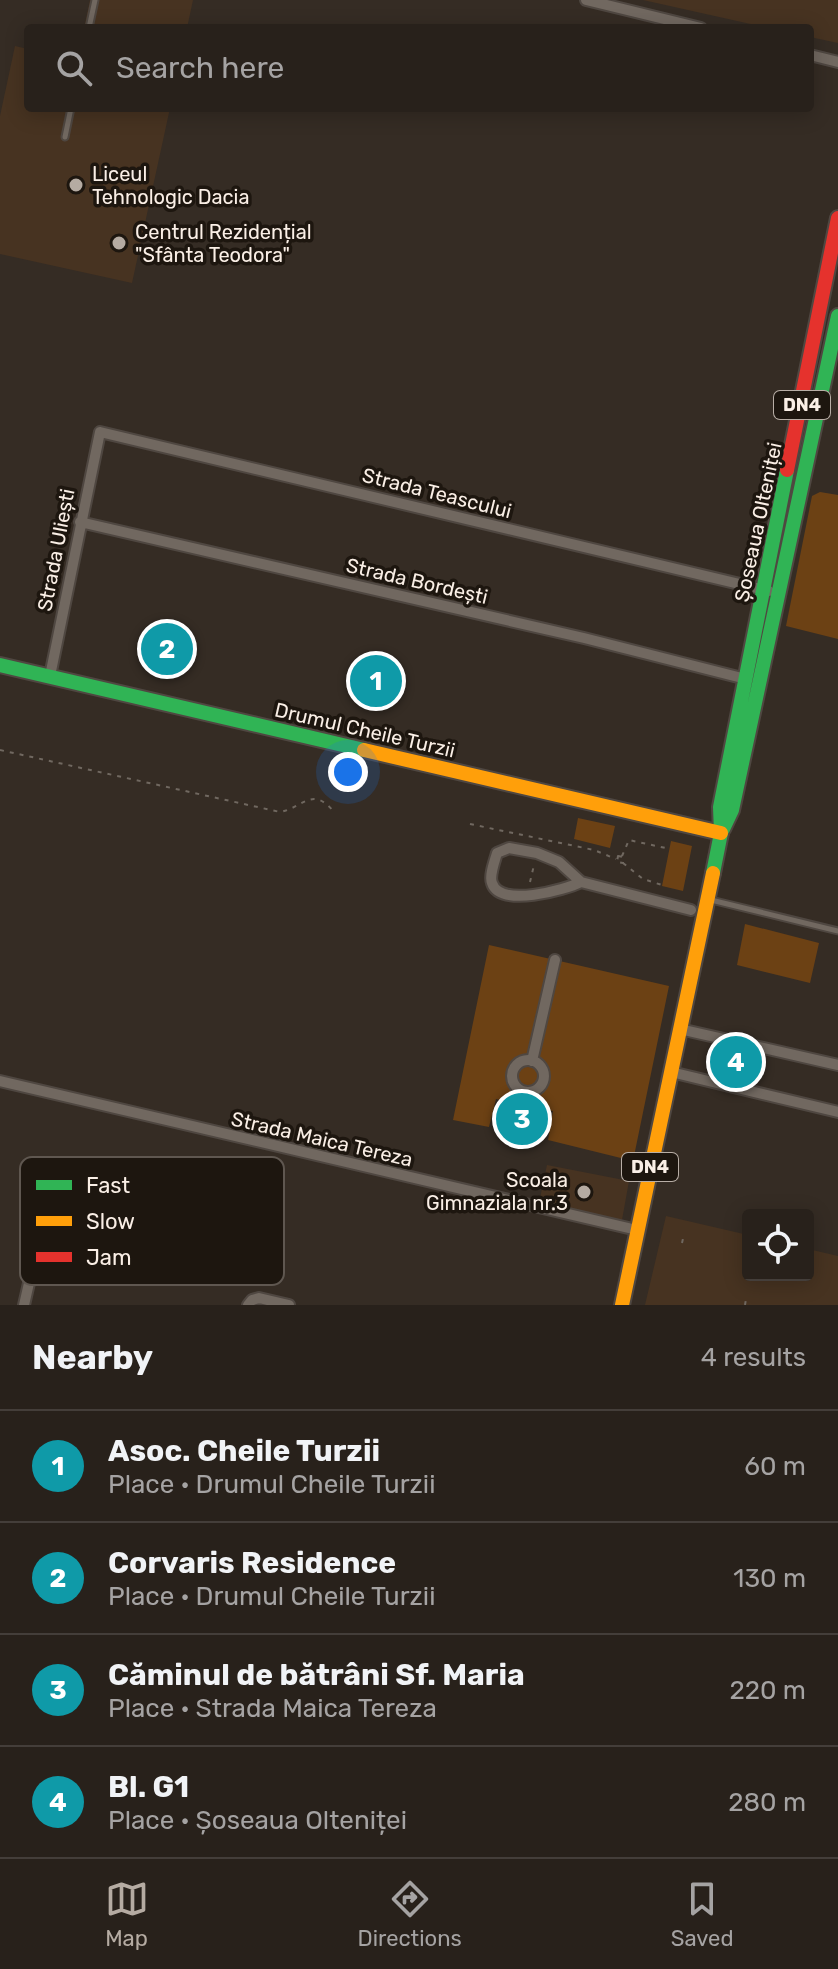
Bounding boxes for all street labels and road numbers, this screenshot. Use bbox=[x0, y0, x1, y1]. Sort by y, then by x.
road number: DN4 bbox=[774, 391, 830, 419]
street label: Șoseaua Olteniței bbox=[729, 440, 787, 604]
street label: Strada Teascului bbox=[360, 463, 514, 523]
street label: Strada Uliești bbox=[32, 487, 80, 613]
street label: Strada Bordești bbox=[344, 553, 490, 609]
street label: Drumul Cheile Turzii bbox=[272, 698, 458, 762]
street label: Strada Maica Tereza bbox=[229, 1106, 415, 1172]
road number: DN4 bbox=[622, 1153, 678, 1181]

